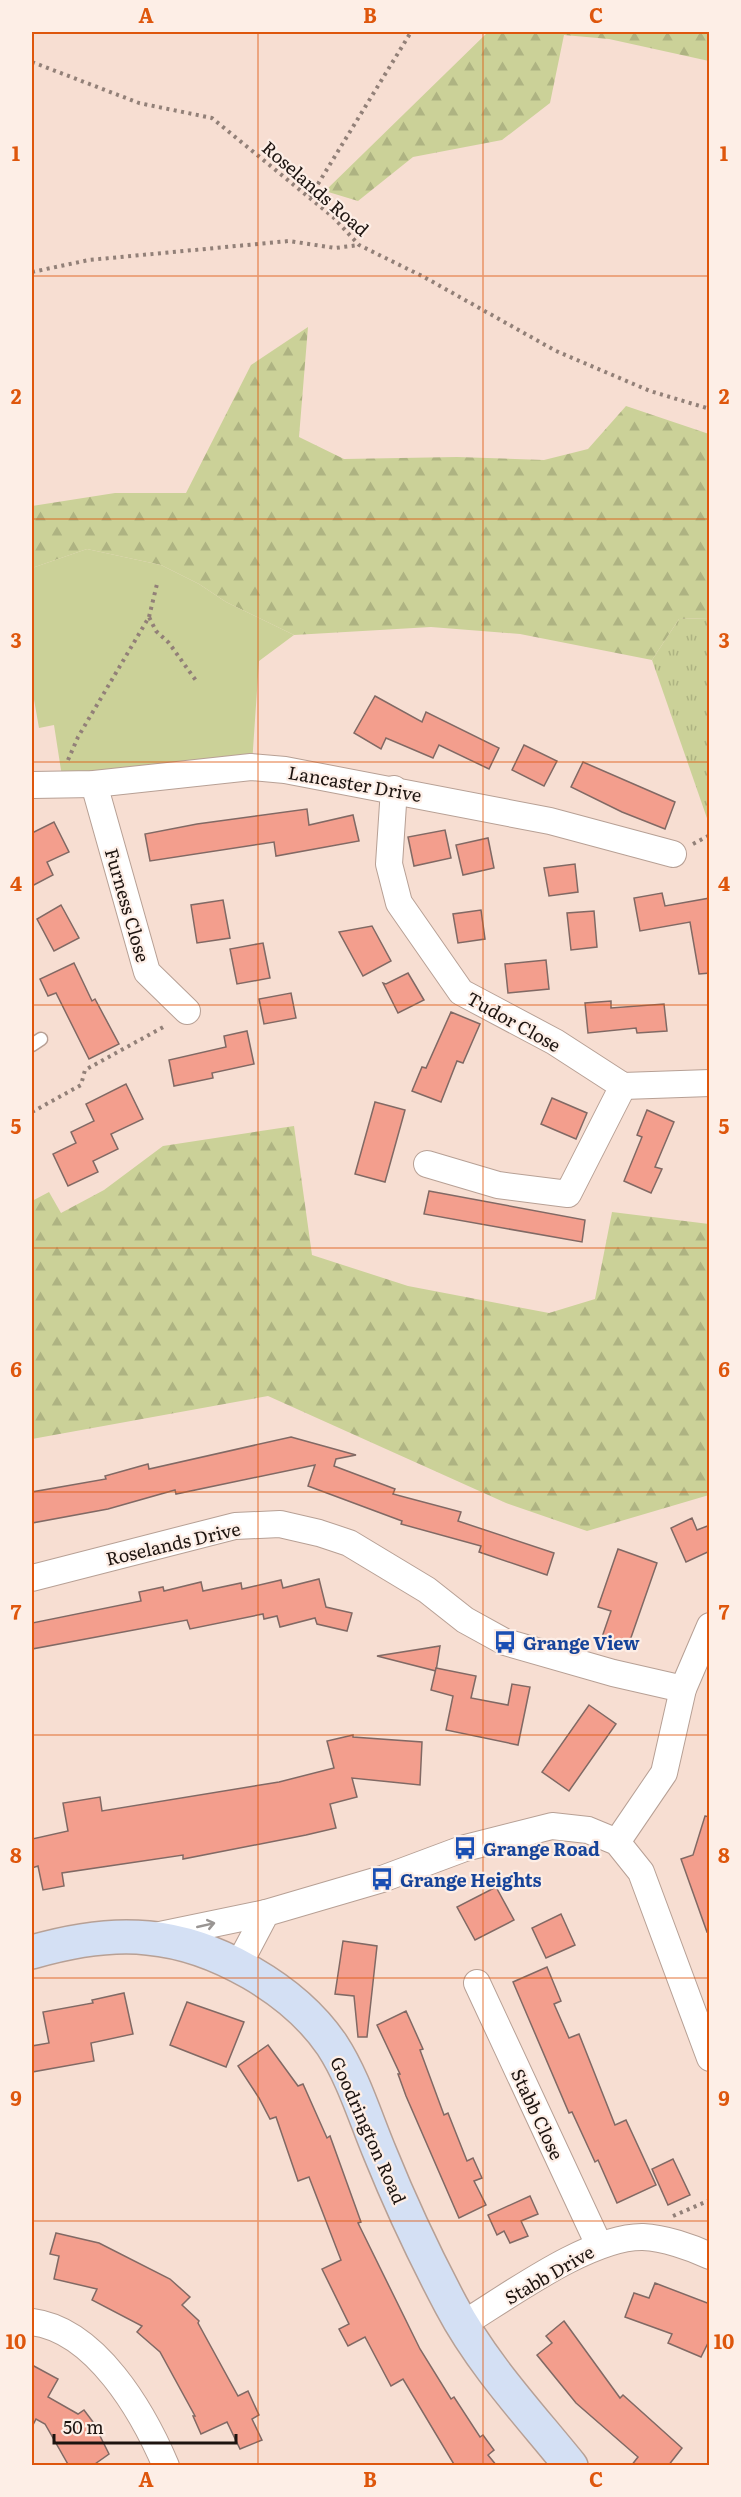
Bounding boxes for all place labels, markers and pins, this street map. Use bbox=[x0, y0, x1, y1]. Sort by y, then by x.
bus stop icon: Grange View bbox=[492, 1629, 518, 1655]
place label: Grange View bbox=[523, 1629, 640, 1656]
bus stop icon: Grange Road bbox=[452, 1835, 478, 1861]
place label: Grange Road bbox=[483, 1835, 600, 1862]
bus stop icon: Grange Heights bbox=[369, 1866, 395, 1892]
place label: Grange Heights bbox=[400, 1866, 541, 1893]

